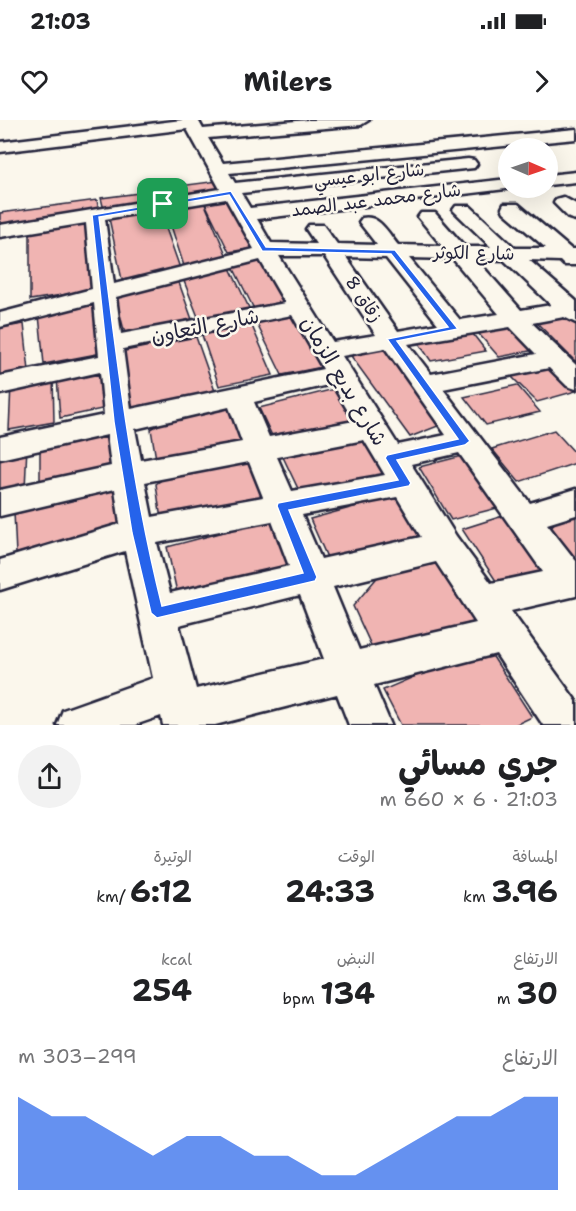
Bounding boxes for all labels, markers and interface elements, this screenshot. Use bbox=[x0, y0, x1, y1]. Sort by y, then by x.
text: 21:03 bbox=[30, 7, 91, 36]
text: Milers bbox=[244, 63, 333, 100]
icon: heart bbox=[18, 65, 51, 98]
icon: forward bbox=[525, 65, 558, 98]
north arrow bbox=[498, 138, 558, 198]
map controls bbox=[498, 138, 558, 198]
street label: شارع ابو عيسي bbox=[312, 157, 426, 197]
pin bbox=[137, 178, 188, 229]
street label: شارع محمد عبد الصمد bbox=[290, 178, 462, 222]
icon: arrive bbox=[146, 187, 179, 220]
street label: شارع الكوثر bbox=[431, 240, 515, 266]
street label: زقاق 8 bbox=[340, 271, 388, 327]
street label: شارع التعاون bbox=[148, 302, 262, 351]
street label: شارع بديع الزمان bbox=[293, 311, 394, 451]
text: جري مسائي bbox=[398, 741, 558, 786]
button: share bbox=[18, 745, 81, 808]
text: 21:03 · 6 × 660 m bbox=[380, 786, 558, 812]
text: الوتيرة bbox=[153, 846, 192, 867]
text: الوقت bbox=[338, 846, 375, 867]
text: المسافة bbox=[512, 846, 558, 867]
text: 6:12 bbox=[130, 871, 192, 912]
text: 24:33 bbox=[285, 871, 375, 912]
text: 3.96 bbox=[491, 871, 558, 912]
text: /km bbox=[96, 886, 130, 907]
text: km bbox=[463, 886, 491, 907]
text: النبض bbox=[337, 948, 375, 969]
text: الارتفاع bbox=[513, 948, 558, 969]
text: kcal bbox=[161, 949, 192, 970]
text: 254 bbox=[132, 970, 192, 1011]
text: 134 bbox=[320, 973, 375, 1014]
text: 30 bbox=[516, 973, 558, 1014]
text: bpm bbox=[283, 988, 320, 1009]
text: m bbox=[497, 988, 516, 1009]
text: 299–303 m bbox=[18, 1043, 137, 1069]
text: الارتفاع bbox=[502, 1045, 558, 1071]

